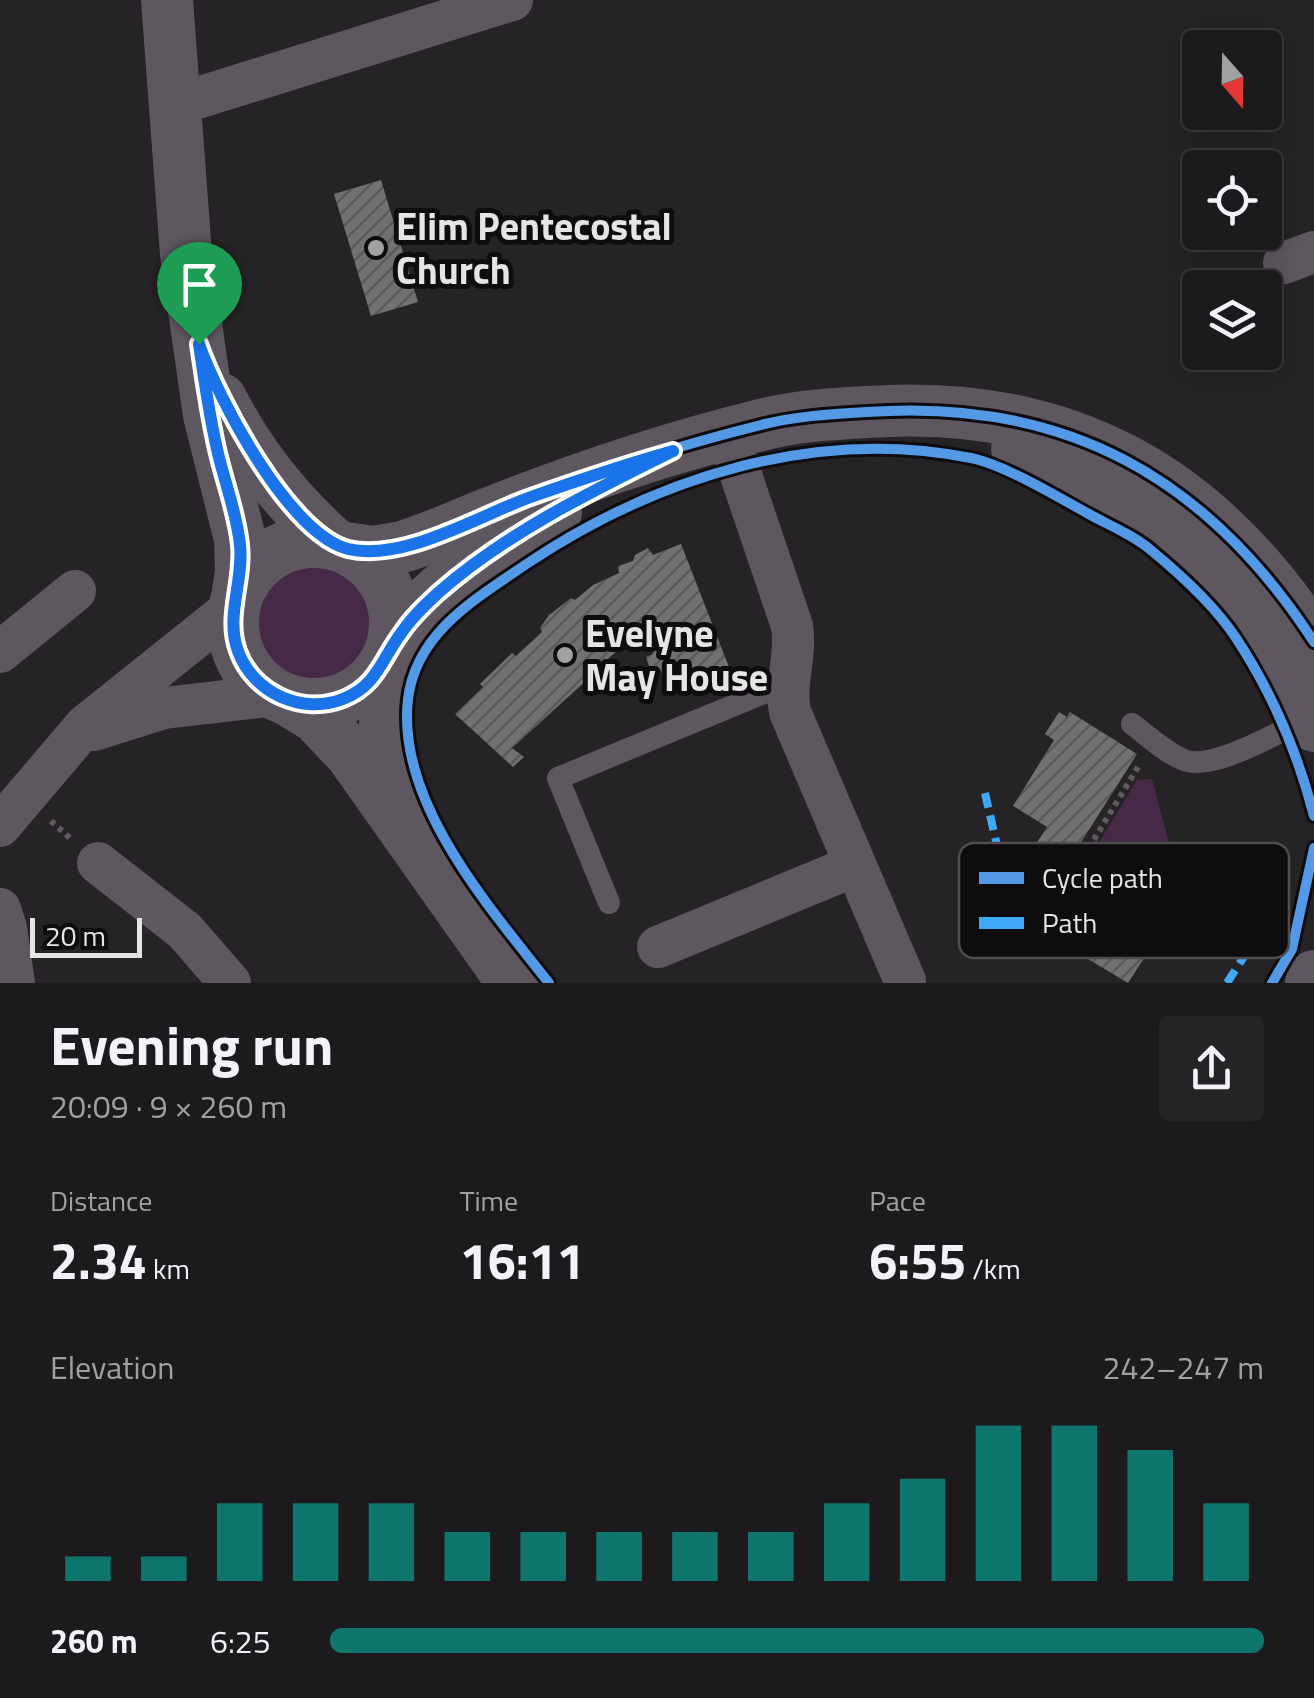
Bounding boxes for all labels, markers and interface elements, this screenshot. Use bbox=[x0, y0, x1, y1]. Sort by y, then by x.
north arrow bbox=[1182, 30, 1282, 130]
map controls bbox=[1182, 30, 1282, 370]
button: locate bbox=[1182, 150, 1282, 250]
place label: Elim Pentecostal Church bbox=[396, 197, 672, 299]
marker: Elim Pentecostal Church bbox=[365, 237, 387, 259]
pin bbox=[157, 242, 242, 345]
icon: arrive bbox=[172, 257, 227, 312]
button: layers bbox=[1182, 270, 1282, 370]
place label: Evelyne May House bbox=[585, 604, 768, 706]
marker: Evelyne May House bbox=[554, 644, 576, 666]
legend bbox=[959, 843, 1289, 958]
text: Cycle path bbox=[1042, 856, 1163, 899]
text: Path bbox=[1042, 901, 1097, 944]
scale bar bbox=[30, 913, 142, 958]
text: 20 m bbox=[45, 914, 106, 957]
text: Evening run bbox=[50, 1003, 333, 1086]
button: share bbox=[1159, 1016, 1264, 1121]
text: 20:09 · 9 × 260 m bbox=[50, 1082, 287, 1130]
text: Distance bbox=[50, 1179, 152, 1222]
text: Time bbox=[460, 1179, 518, 1222]
text: Pace bbox=[869, 1179, 926, 1222]
text: 2.34 bbox=[50, 1222, 147, 1298]
text: 16:11 bbox=[460, 1222, 584, 1298]
text: 6:55 bbox=[869, 1222, 966, 1298]
text: km bbox=[147, 1247, 190, 1290]
text: /km bbox=[966, 1247, 1021, 1290]
text: Elevation bbox=[50, 1343, 174, 1391]
text: 242–247 m bbox=[1102, 1343, 1264, 1391]
text: 260 m bbox=[50, 1617, 138, 1665]
text: 6:25 bbox=[210, 1617, 271, 1665]

